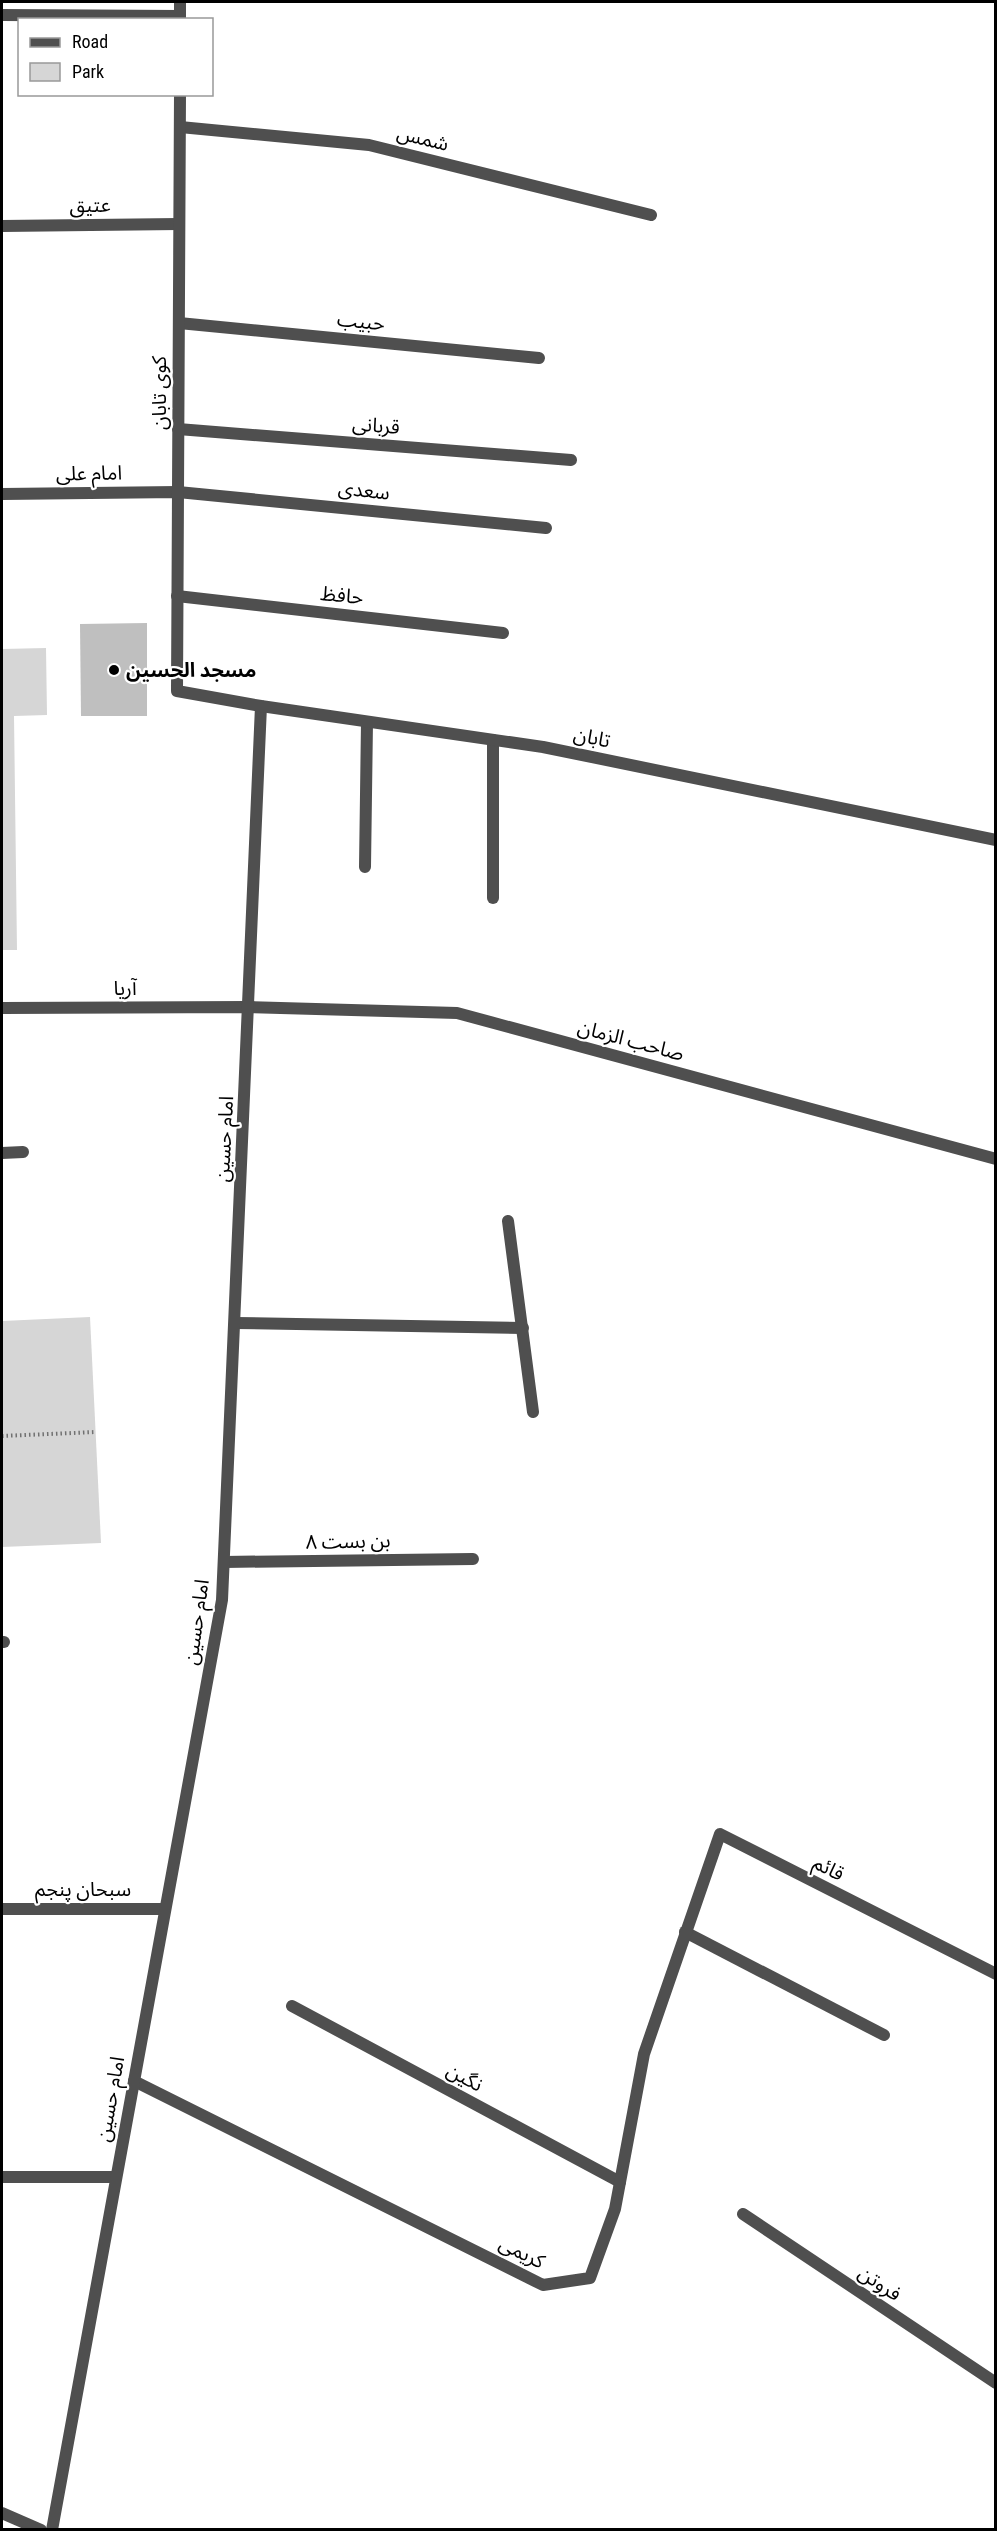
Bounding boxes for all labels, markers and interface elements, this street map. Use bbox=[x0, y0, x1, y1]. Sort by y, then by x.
legend bbox=[18, 18, 213, 96]
text: Road bbox=[72, 31, 108, 52]
text: Park bbox=[72, 61, 104, 82]
street label: شمس bbox=[395, 120, 451, 156]
street label: عتیق bbox=[69, 193, 111, 218]
street label: حبیب bbox=[336, 307, 386, 335]
street label: کوی تابان bbox=[147, 355, 171, 430]
street label: قربانی bbox=[351, 411, 401, 439]
street label: امام علی bbox=[56, 460, 122, 489]
street label: سعدی bbox=[337, 475, 391, 505]
street label: حافظ bbox=[319, 581, 365, 609]
place label: مسجد الحسین bbox=[126, 658, 256, 682]
marker: مسجد الحسین bbox=[107, 663, 121, 677]
street label: تابان bbox=[572, 721, 613, 753]
street label: آریا bbox=[113, 976, 138, 1000]
street label: صاحب الزمان bbox=[575, 1014, 687, 1066]
street label: امام حسین bbox=[210, 1095, 241, 1183]
street label: بن بست ۸ bbox=[305, 1528, 391, 1554]
street label: امام حسین bbox=[178, 1578, 217, 1667]
street label: قائم bbox=[808, 1850, 848, 1889]
street label: سبحان پنجم bbox=[35, 1877, 131, 1904]
street label: امام حسین bbox=[91, 2054, 132, 2144]
street label: نگین bbox=[443, 2058, 487, 2096]
street label: کریمی bbox=[495, 2231, 549, 2274]
street label: فروتن bbox=[854, 2260, 906, 2306]

